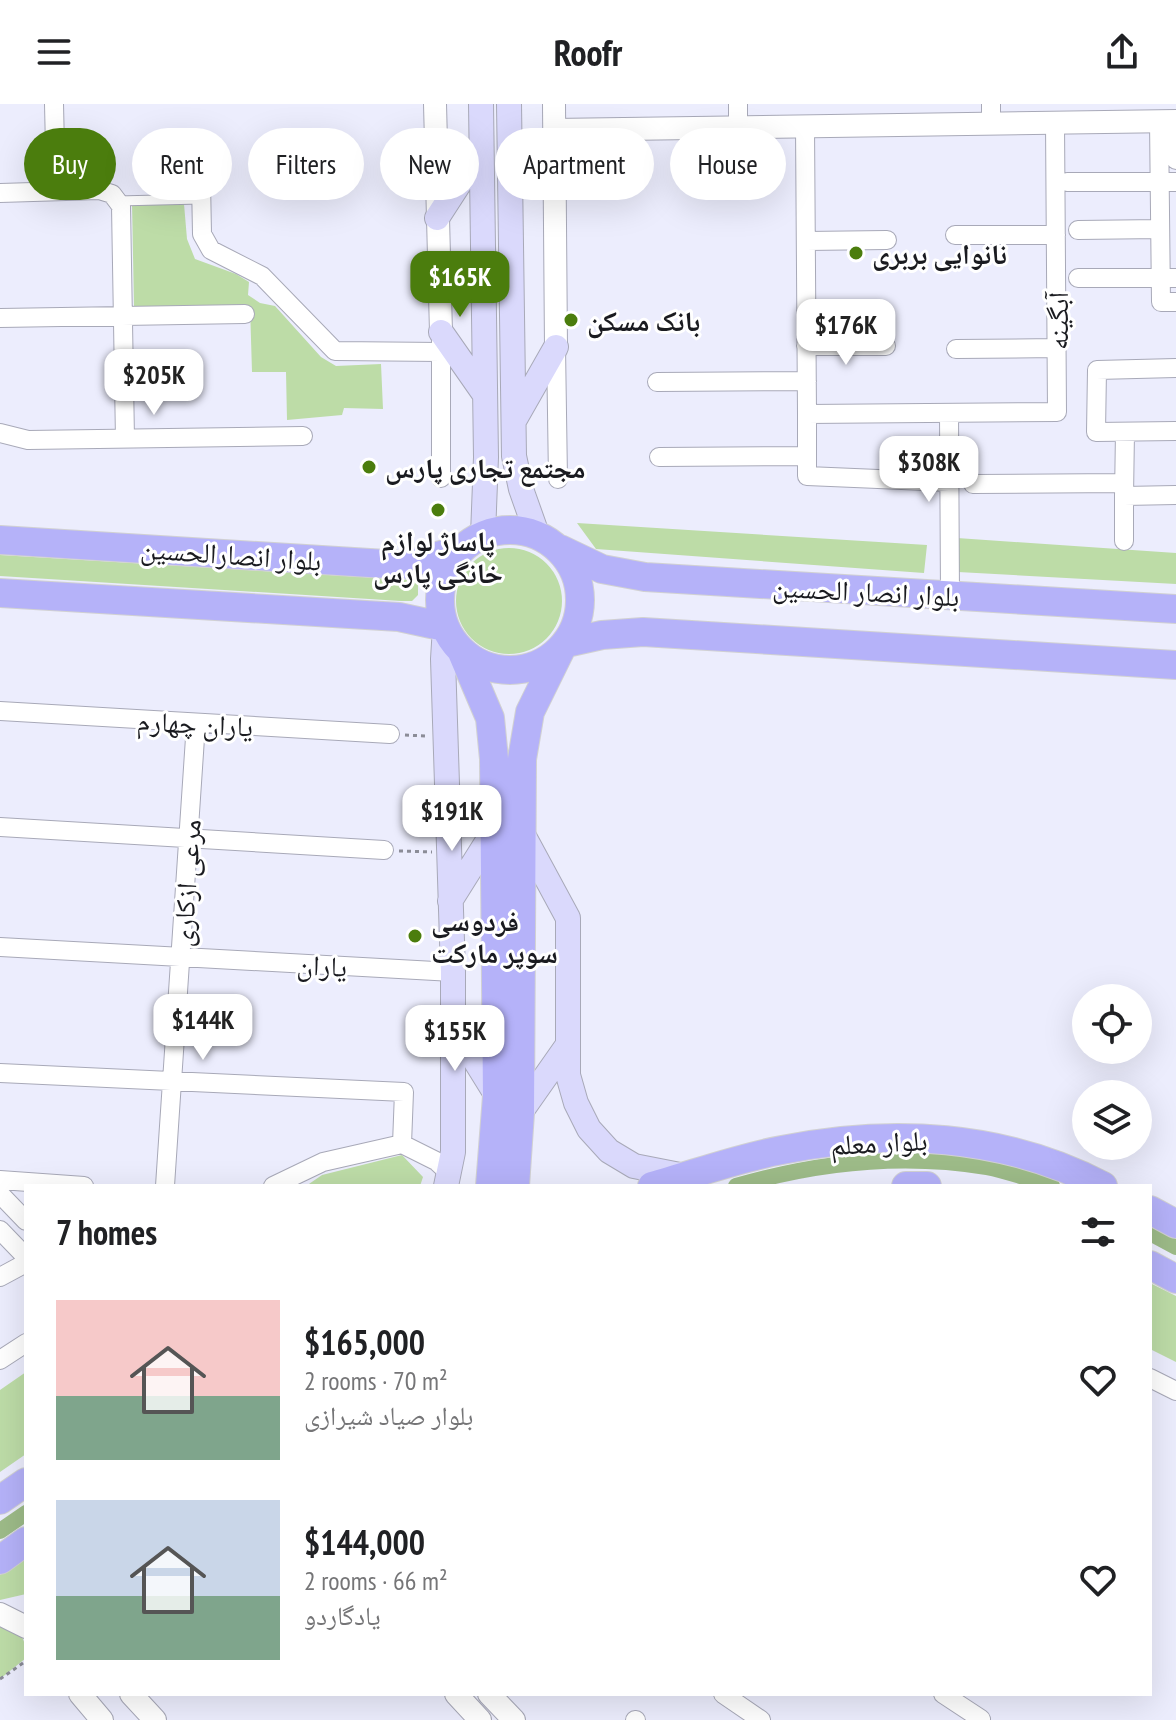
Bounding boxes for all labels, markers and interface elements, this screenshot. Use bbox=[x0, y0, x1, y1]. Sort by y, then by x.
text: Roofr bbox=[554, 29, 622, 76]
icon: menu bbox=[32, 30, 76, 74]
icon: share bbox=[1100, 30, 1144, 74]
chip: Buy bbox=[24, 128, 116, 200]
chip: Rent bbox=[132, 128, 232, 200]
chip: Filters bbox=[248, 128, 364, 200]
chip: New bbox=[380, 128, 479, 200]
chip: Apartment bbox=[495, 128, 654, 200]
chip: House bbox=[670, 128, 786, 200]
place label: نانوایی بربری bbox=[872, 235, 1007, 272]
marker: نانوایی بربری bbox=[847, 244, 865, 262]
pin: $165K bbox=[404, 251, 516, 319]
text: $165K bbox=[428, 260, 492, 293]
street label: آبگینه bbox=[1039, 291, 1076, 350]
pin: $176K bbox=[790, 299, 902, 367]
place label: بانک مسکن bbox=[587, 302, 700, 339]
text: $176K bbox=[814, 308, 878, 341]
marker: بانک مسکن bbox=[562, 311, 580, 329]
pin: $205K bbox=[98, 349, 210, 417]
text: $205K bbox=[122, 358, 186, 391]
pin: $308K bbox=[873, 436, 985, 504]
text: $308K bbox=[897, 445, 961, 478]
place label: مجتمع تجاری پارس bbox=[385, 449, 585, 487]
marker: مجتمع تجاری پارس bbox=[360, 458, 378, 476]
marker: پاساژ لوازم خانگی پارس bbox=[429, 501, 447, 519]
place label: پاساژ لوازم خانگی پارس bbox=[373, 522, 503, 591]
street label: بلوار انصارالحسین bbox=[139, 529, 323, 579]
street label: بلوار انصار الحسین bbox=[771, 568, 961, 614]
street label: یاران چهارم bbox=[136, 701, 254, 746]
pin: $191K bbox=[396, 785, 508, 853]
text: $191K bbox=[420, 794, 484, 827]
street label: مرعی ازکاری bbox=[163, 818, 209, 948]
place label: فردوسی سوپر مارکت bbox=[431, 902, 558, 971]
marker: فردوسی سوپر مارکت bbox=[406, 927, 424, 945]
street label: یاران bbox=[296, 945, 348, 985]
map controls bbox=[1072, 984, 1152, 1160]
button: locate bbox=[1072, 984, 1152, 1064]
pin: $144K bbox=[147, 994, 259, 1062]
text: $144K bbox=[171, 1003, 235, 1036]
pin: $155K bbox=[399, 1005, 511, 1073]
text: $155K bbox=[423, 1014, 487, 1047]
button: layers bbox=[1072, 1080, 1152, 1160]
street label: بلوار معلم bbox=[830, 1121, 928, 1164]
text: 7 homes bbox=[56, 1210, 157, 1254]
icon: filters bbox=[1076, 1210, 1120, 1254]
text: $165,000 bbox=[304, 1320, 425, 1364]
icon: home bbox=[120, 1332, 216, 1428]
icon: heart bbox=[1076, 1358, 1120, 1402]
text: 2 rooms · 70 m² bbox=[304, 1364, 448, 1397]
text: بلوار صیاد شیرازی bbox=[304, 1399, 473, 1432]
text: $144,000 bbox=[304, 1520, 425, 1564]
icon: home bbox=[120, 1532, 216, 1628]
icon: heart bbox=[1076, 1558, 1120, 1602]
text: 2 rooms · 66 m² bbox=[304, 1564, 448, 1597]
text: یادگار‌دو bbox=[304, 1599, 381, 1632]

